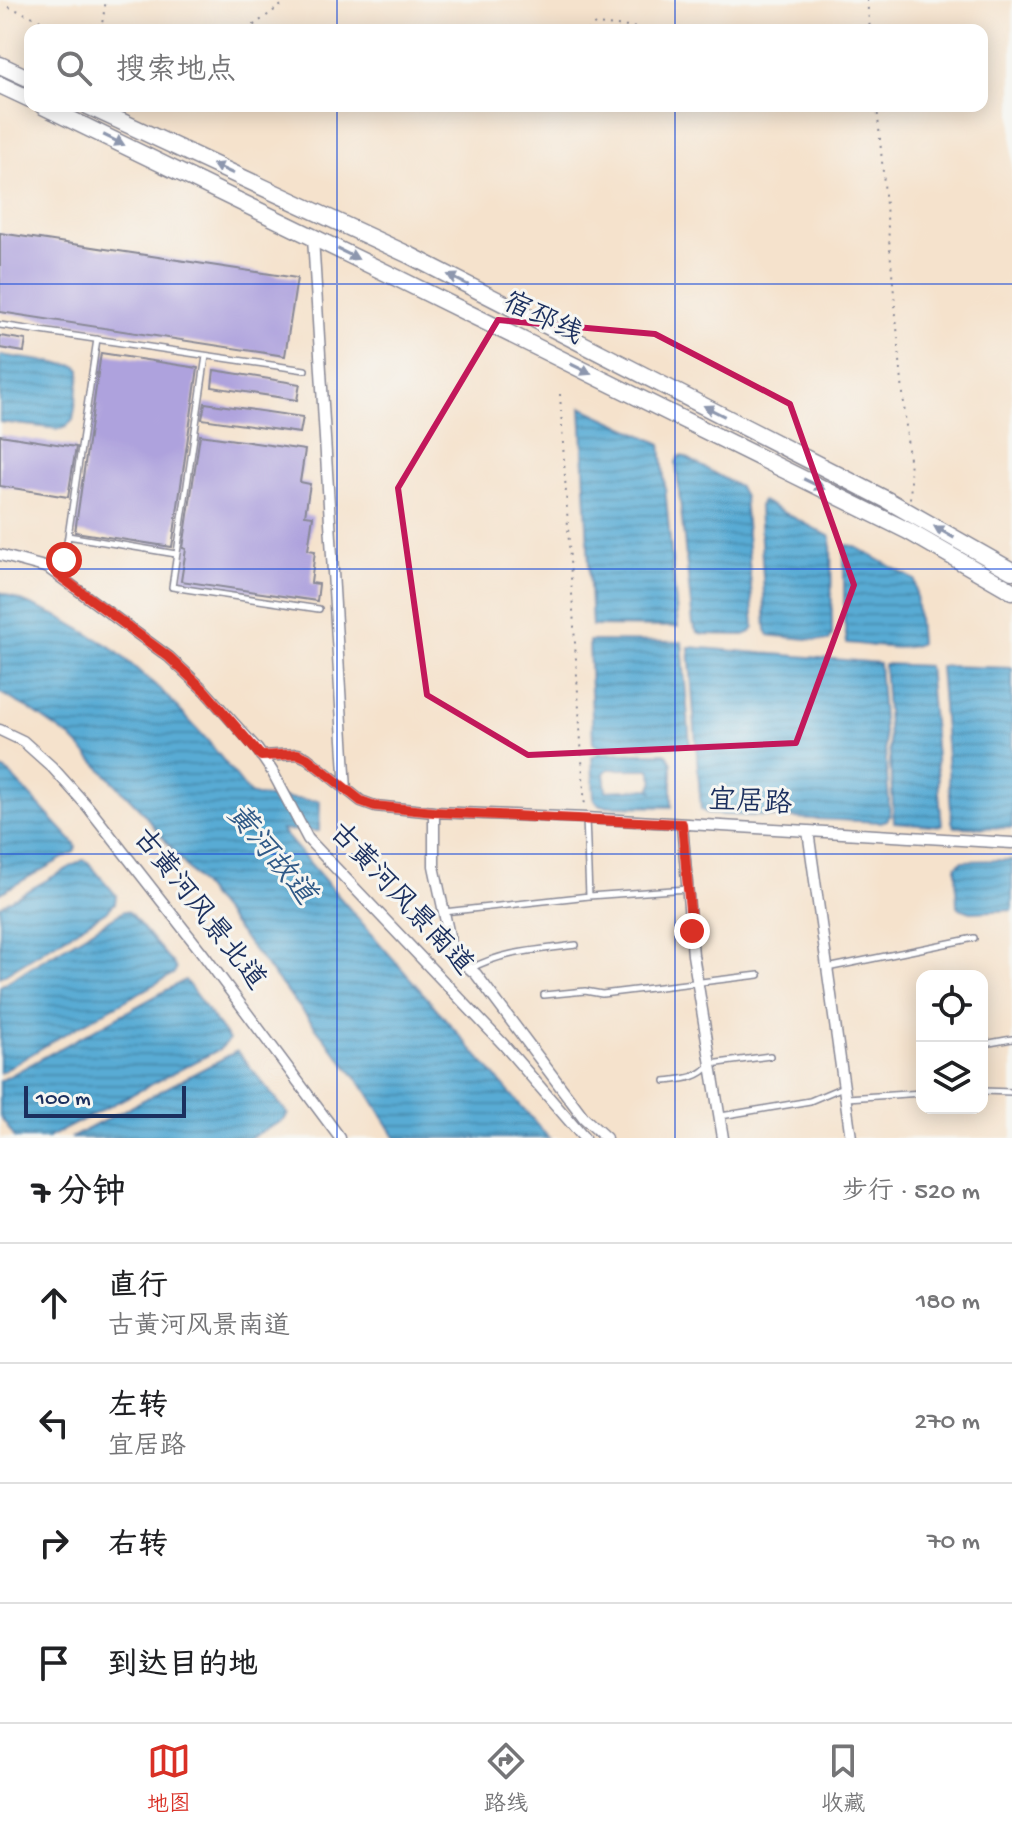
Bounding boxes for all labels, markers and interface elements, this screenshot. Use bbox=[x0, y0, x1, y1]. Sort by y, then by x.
search box bbox=[24, 24, 988, 112]
icon: search bbox=[52, 46, 96, 90]
text: 搜索地点 bbox=[116, 55, 236, 90]
one-way arrow bbox=[102, 133, 125, 147]
one-way arrow bbox=[211, 162, 235, 176]
one-way arrow bbox=[336, 247, 359, 260]
one-way arrow bbox=[446, 273, 469, 287]
street label: 宿邳线 bbox=[497, 285, 588, 353]
one-way arrow bbox=[569, 362, 592, 375]
one-way arrow bbox=[703, 405, 726, 418]
one-way arrow bbox=[802, 477, 825, 491]
one-way arrow bbox=[933, 525, 955, 539]
route start bbox=[46, 542, 82, 578]
street label: 宜居路 bbox=[707, 783, 793, 823]
water label: 黄河故道 bbox=[217, 798, 324, 916]
street label: 古黄河风景南道 bbox=[321, 816, 480, 983]
street label: 古黄河风景北道 bbox=[125, 822, 272, 997]
route end bbox=[674, 913, 710, 949]
map controls bbox=[916, 970, 988, 1114]
button: locate bbox=[916, 970, 988, 1042]
button: layers bbox=[916, 1042, 988, 1114]
scale bar bbox=[24, 1082, 186, 1118]
text: 100 m bbox=[36, 1087, 91, 1113]
text: 7 分钟 bbox=[32, 1175, 126, 1215]
text: 步行 · 520 m bbox=[842, 1178, 980, 1209]
text: 直行 bbox=[108, 1271, 168, 1306]
icon: ahead bbox=[32, 1281, 76, 1325]
text: 180 m bbox=[916, 1288, 980, 1319]
text: 古黄河风景南道 bbox=[108, 1313, 290, 1344]
text: 左转 bbox=[108, 1391, 168, 1426]
icon: left bbox=[32, 1401, 76, 1445]
text: 270 m bbox=[914, 1408, 980, 1439]
text: 宜居路 bbox=[108, 1433, 186, 1464]
icon: right bbox=[32, 1521, 76, 1565]
text: 70 m bbox=[927, 1528, 980, 1559]
text: 右转 bbox=[108, 1530, 168, 1565]
icon: arrive bbox=[32, 1641, 76, 1685]
text: 到达目的地 bbox=[108, 1650, 258, 1685]
tab: 地图 bbox=[147, 1739, 191, 1819]
tab: 路线 bbox=[484, 1739, 528, 1819]
tab: 收藏 bbox=[821, 1739, 865, 1819]

